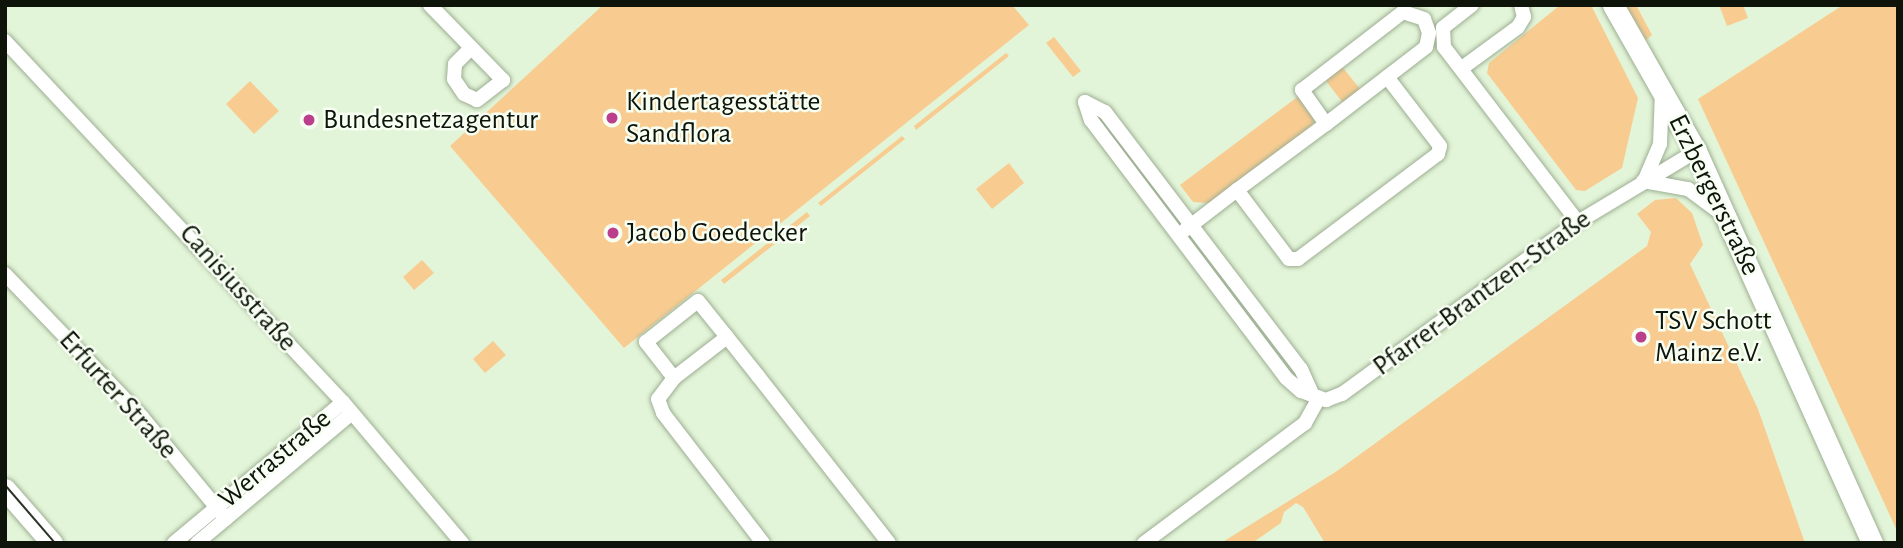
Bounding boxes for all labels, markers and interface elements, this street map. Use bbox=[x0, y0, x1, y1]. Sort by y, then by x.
place label: Kindertagesstätte Sandflora bbox=[626, 85, 820, 151]
place label: Bundesnetzagentur bbox=[323, 103, 538, 137]
street label: Erzbergerstraße bbox=[1661, 109, 1767, 281]
marker: Kindertagesstätte Sandflora bbox=[604, 110, 620, 126]
marker: Bundesnetzagentur bbox=[301, 112, 317, 128]
street label: Pfarrer-Brantzen-Straße bbox=[1366, 203, 1598, 383]
place label: Jacob Goedecker bbox=[627, 216, 807, 250]
street label: Canisiusstraße bbox=[172, 217, 304, 359]
marker: Jacob Goedecker bbox=[605, 225, 621, 241]
place label: TSV Schott Mainz e.V. bbox=[1655, 304, 1772, 370]
street label: Erfurter Straße bbox=[52, 324, 184, 466]
marker: TSV Schott Mainz e.V. bbox=[1633, 329, 1649, 345]
street label: Werrastraße bbox=[212, 402, 338, 516]

